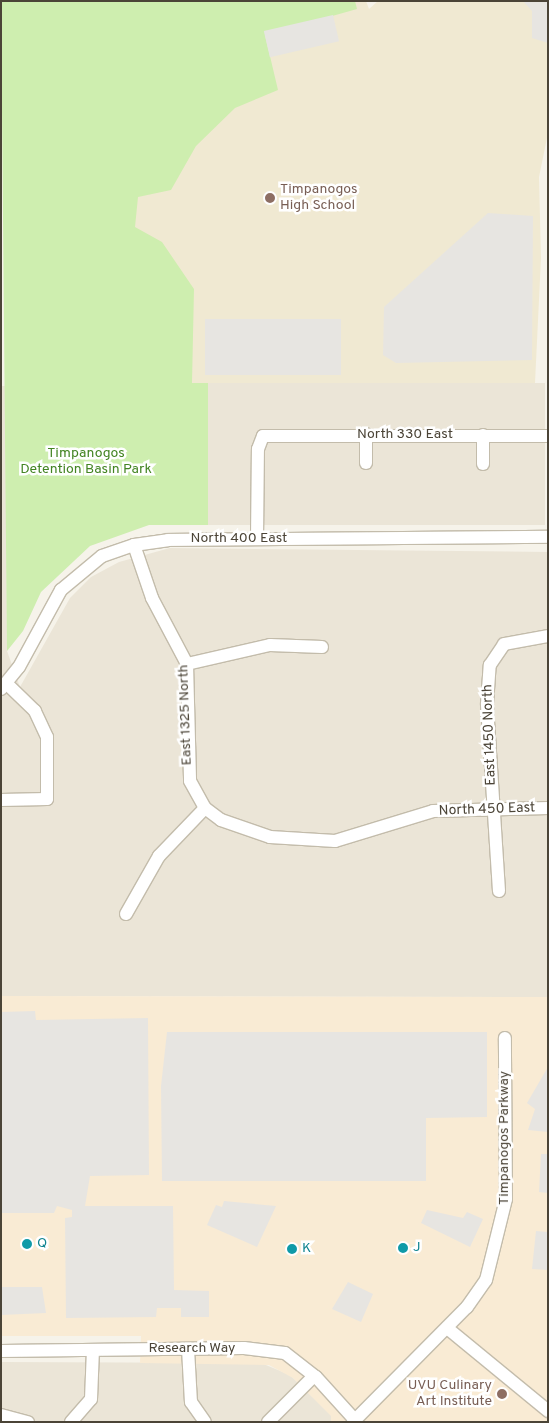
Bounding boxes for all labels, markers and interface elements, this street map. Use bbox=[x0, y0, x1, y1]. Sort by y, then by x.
place label: Timpanogos High School bbox=[280, 182, 358, 214]
marker: Timpanogos High School bbox=[264, 192, 276, 204]
street label: North 330 East bbox=[357, 427, 453, 443]
park label: Timpanogos Detention Basin Park bbox=[20, 446, 152, 478]
street label: North 400 East bbox=[191, 531, 287, 547]
street label: East 1325 North bbox=[176, 664, 196, 766]
street label: East 1450 North bbox=[480, 684, 500, 786]
street label: North 450 East bbox=[438, 800, 536, 820]
street label: Timpanogos Parkway bbox=[497, 1071, 513, 1205]
place label: Q bbox=[37, 1236, 47, 1252]
marker: Q bbox=[21, 1238, 33, 1250]
place label: J bbox=[413, 1240, 421, 1256]
place label: K bbox=[302, 1241, 311, 1257]
marker: J bbox=[397, 1242, 409, 1254]
marker: K bbox=[286, 1243, 298, 1255]
street label: Research Way bbox=[148, 1341, 236, 1357]
place label: UVU Culinary Art Institute bbox=[408, 1378, 492, 1410]
marker: UVU Culinary Art Institute bbox=[496, 1388, 508, 1400]

